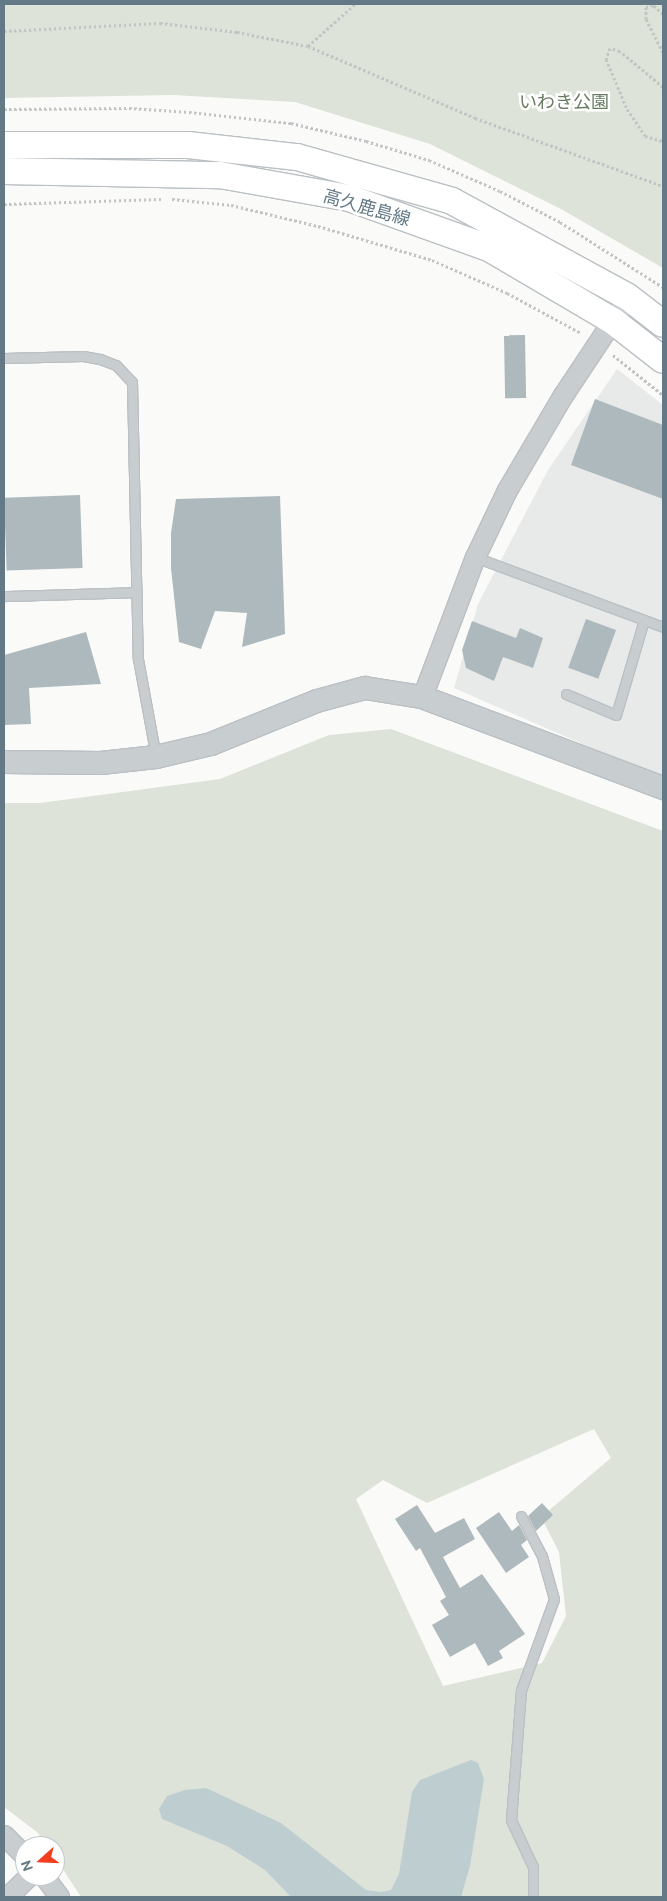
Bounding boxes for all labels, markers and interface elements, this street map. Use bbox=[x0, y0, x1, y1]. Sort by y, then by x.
park label: いわき公園 bbox=[519, 90, 609, 112]
street label: 高久鹿島線 bbox=[321, 184, 413, 230]
north arrow bbox=[15, 1836, 65, 1886]
text: N bbox=[18, 1858, 36, 1873]

